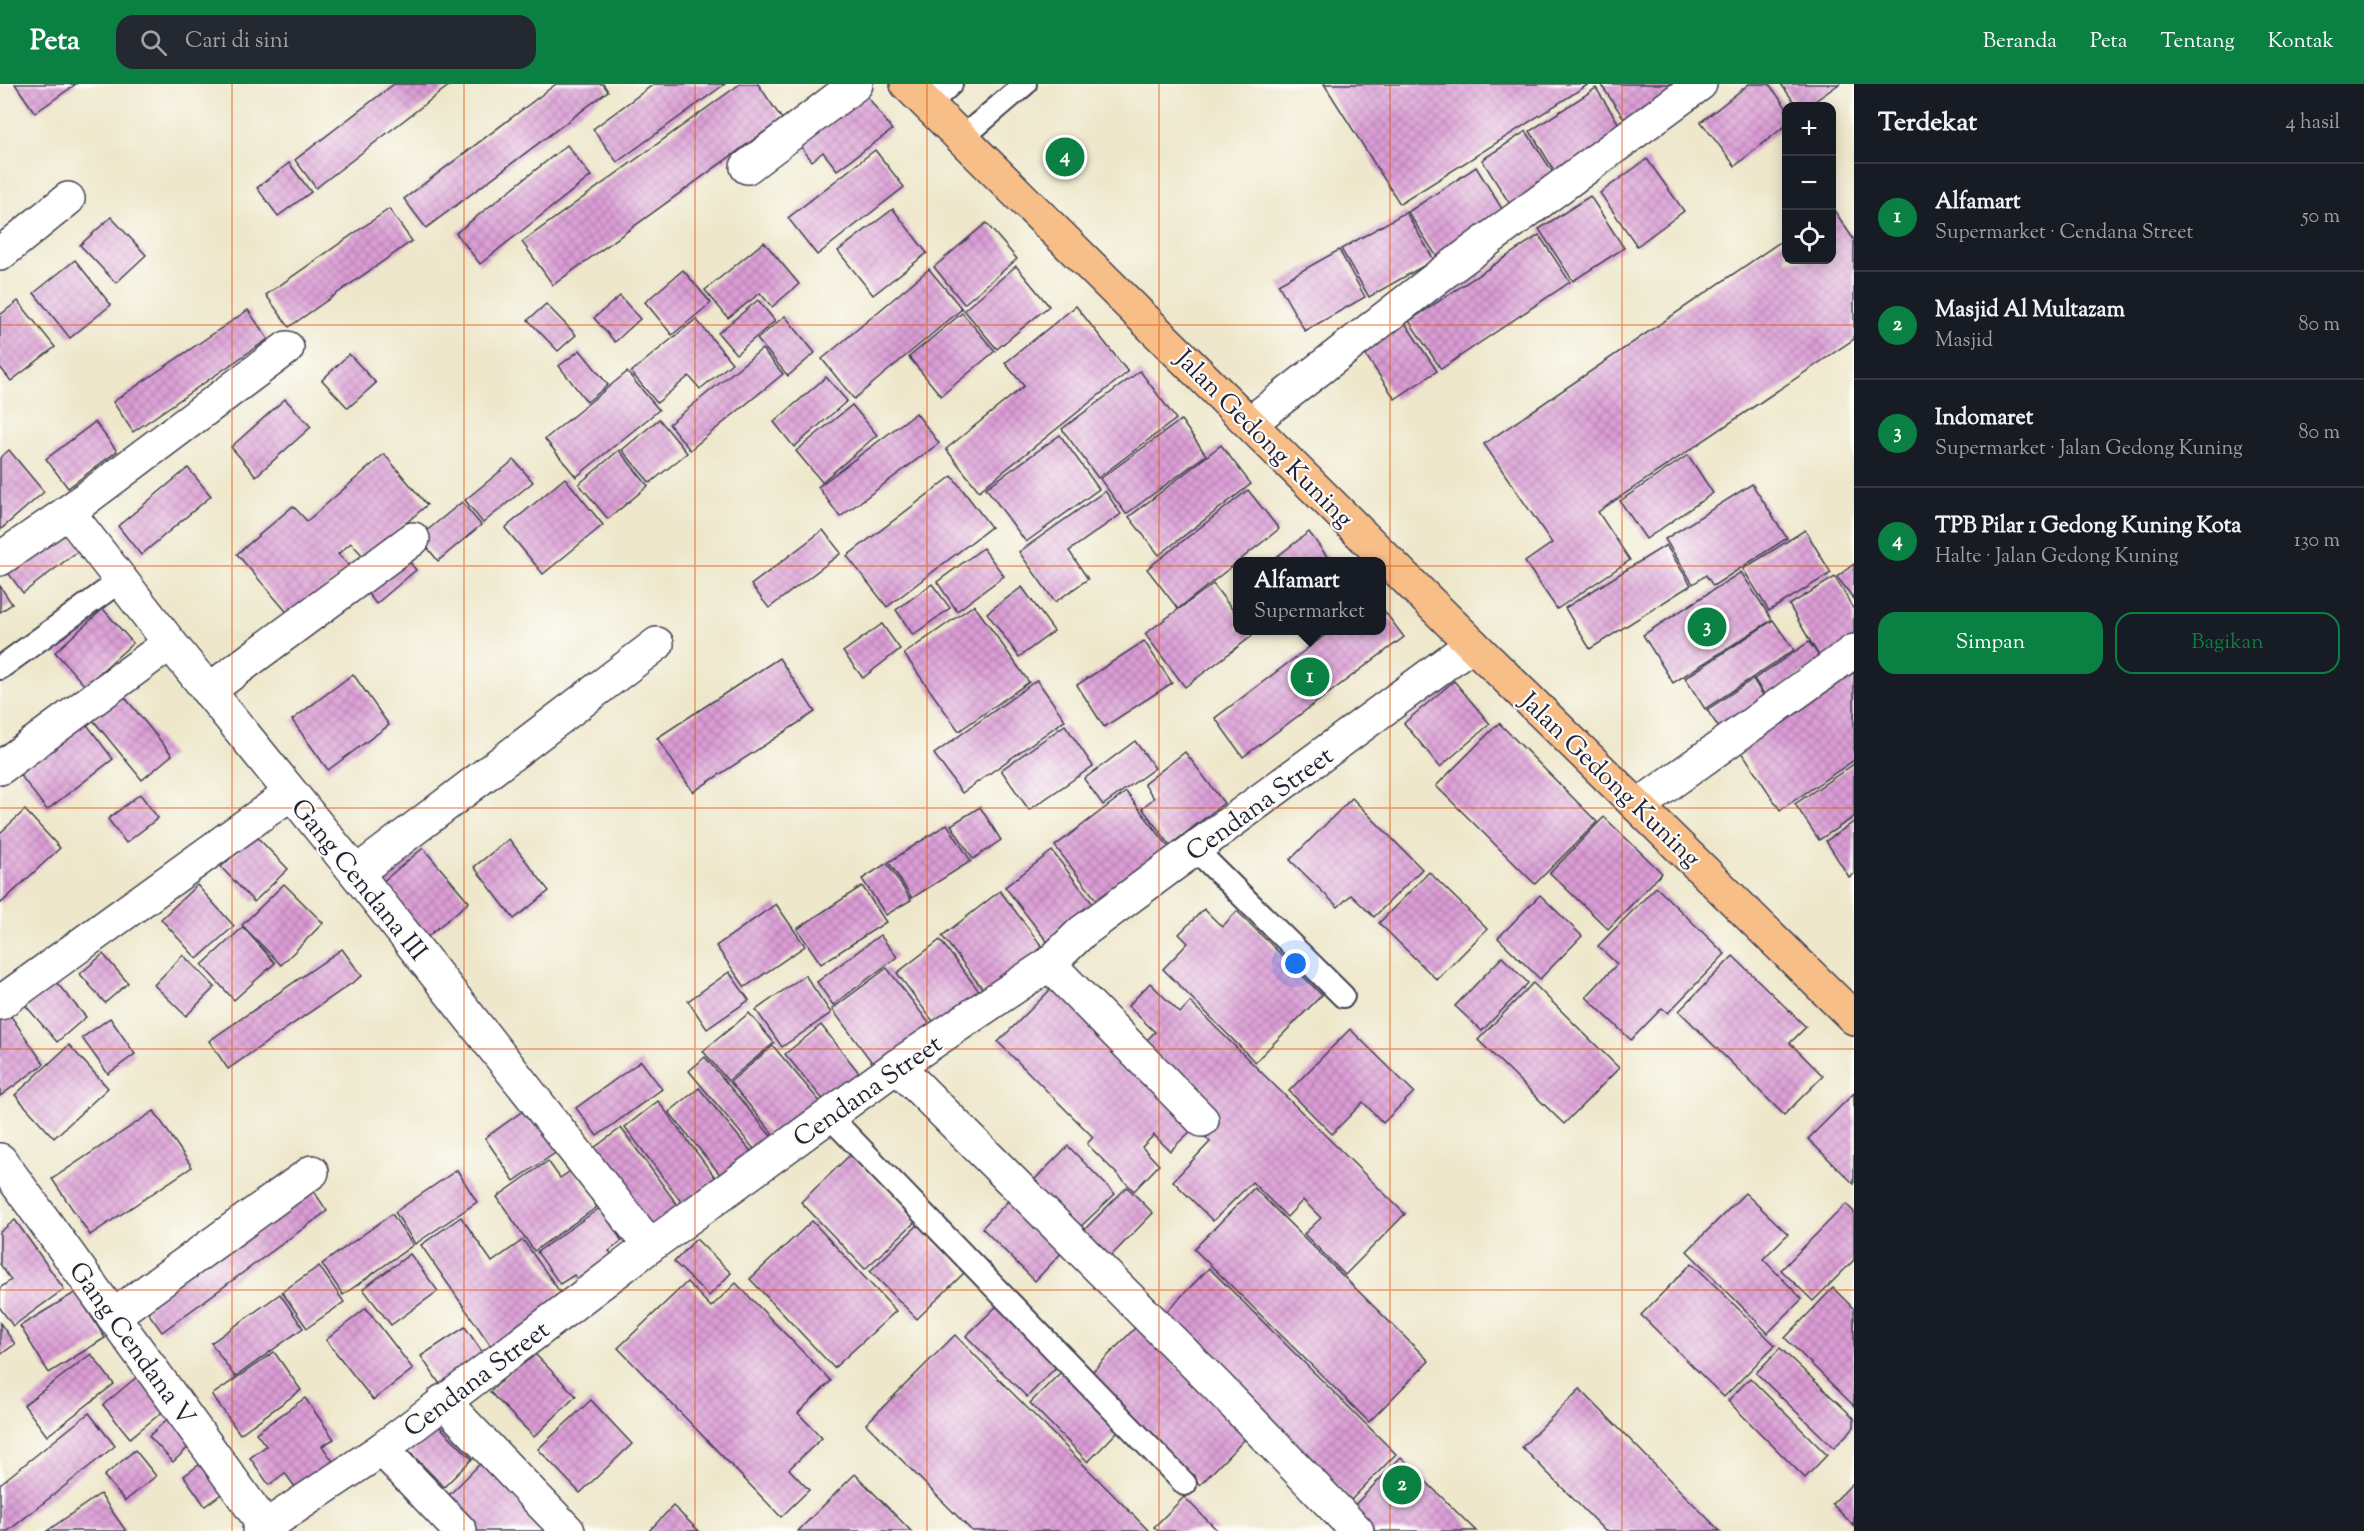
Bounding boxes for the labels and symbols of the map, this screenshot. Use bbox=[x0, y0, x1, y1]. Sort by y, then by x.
pin: 4 bbox=[1046, 134, 1084, 180]
street label: Jalan Gedong Kuning bbox=[1164, 341, 1361, 537]
pin: 3 bbox=[1688, 604, 1726, 650]
pin: 1 bbox=[1290, 654, 1330, 700]
street label: Jalan Gedong Kuning bbox=[1509, 683, 1708, 877]
street label: Cendana Street bbox=[1179, 739, 1342, 871]
street label: Gang Cendana III bbox=[281, 792, 435, 970]
your location bbox=[1281, 949, 1310, 978]
street label: Cendana Street bbox=[786, 1027, 950, 1157]
street label: Gang Cendana V bbox=[59, 1255, 203, 1434]
street label: Cendana Street bbox=[397, 1313, 558, 1447]
pin: 2 bbox=[1382, 1462, 1422, 1508]

